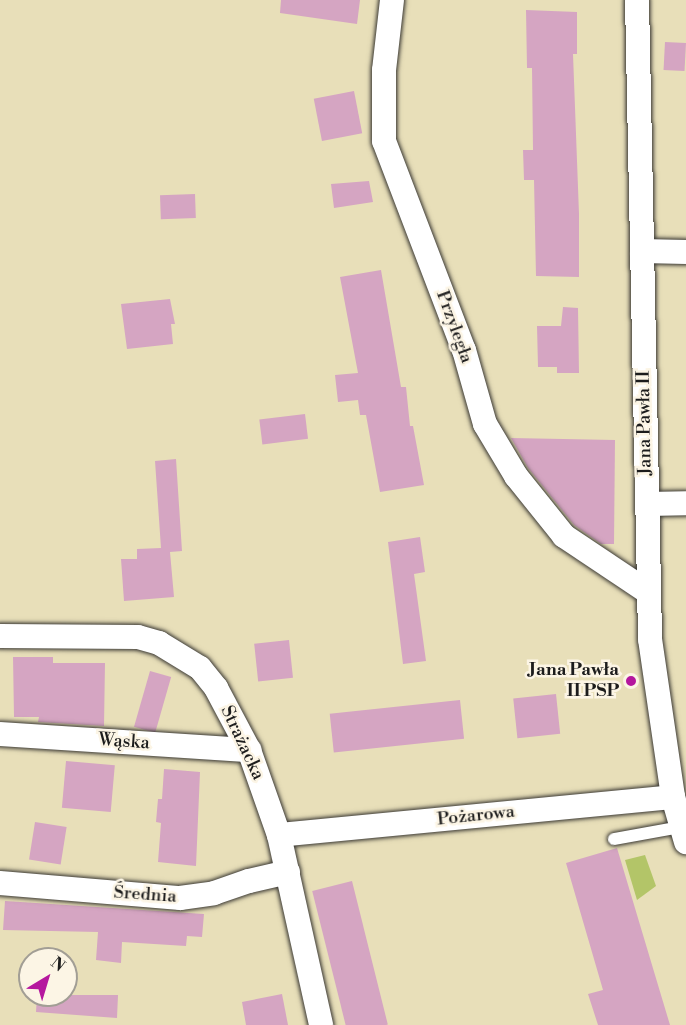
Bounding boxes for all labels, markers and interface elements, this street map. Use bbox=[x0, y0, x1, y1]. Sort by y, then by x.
street label: Przyległa bbox=[431, 288, 477, 366]
street label: Jana Pawła II bbox=[633, 370, 657, 476]
place label: Jana Pawła II PSP bbox=[529, 660, 619, 702]
marker: Jana Pawła II PSP bbox=[624, 674, 638, 688]
street label: Strażacka bbox=[215, 702, 269, 784]
street label: Wąska bbox=[98, 729, 150, 755]
street label: Pożarowa bbox=[436, 801, 516, 831]
street label: Średnia bbox=[113, 882, 177, 908]
north arrow bbox=[18, 947, 78, 1007]
text: N bbox=[47, 953, 69, 976]

